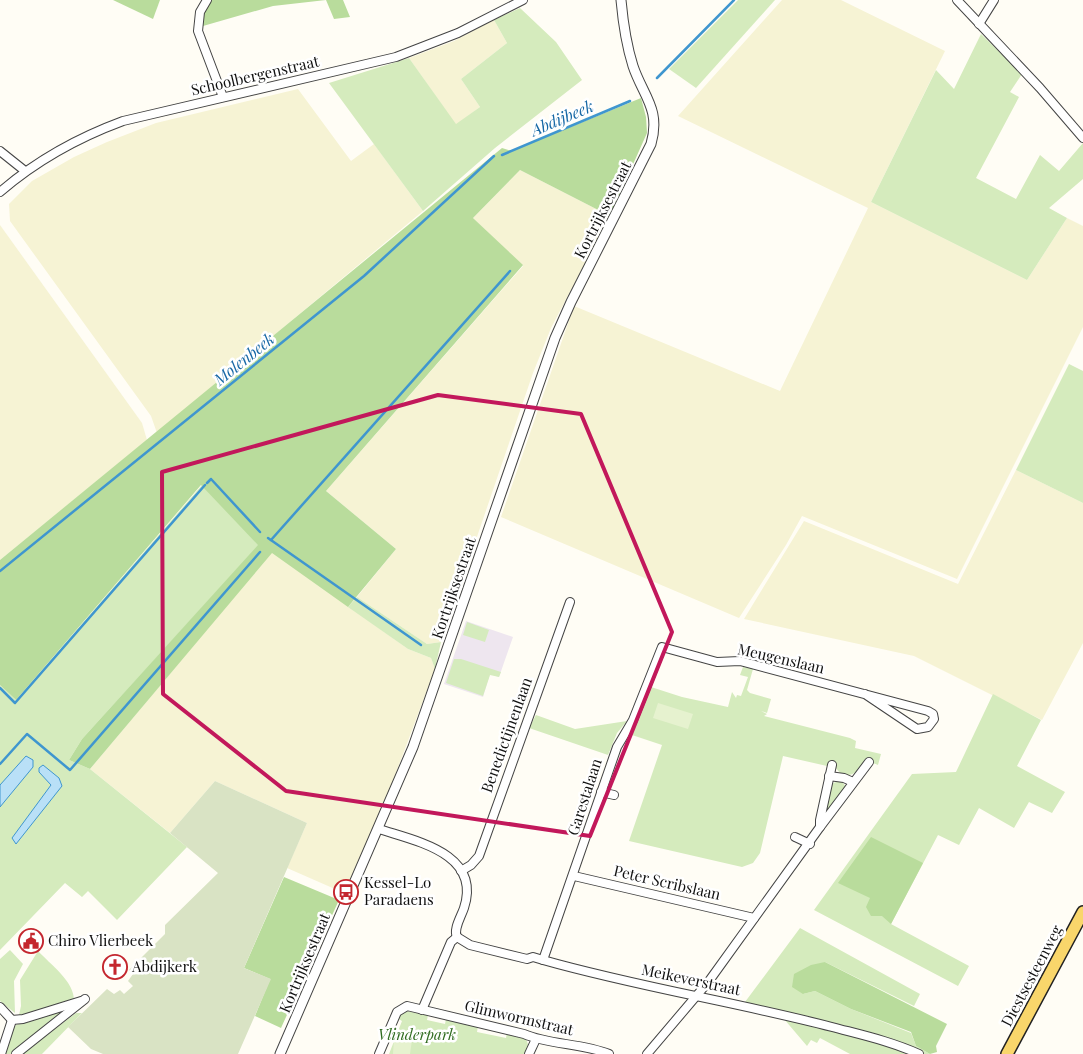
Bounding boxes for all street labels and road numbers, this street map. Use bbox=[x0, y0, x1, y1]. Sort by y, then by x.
street label: Schoolbergenstraat bbox=[189, 50, 321, 99]
street label: Kortrijksestraat bbox=[569, 157, 636, 262]
street label: Kortrijksestraat bbox=[426, 533, 480, 641]
street label: Meugenslaan bbox=[736, 638, 827, 678]
street label: Benedictijnenlaan bbox=[476, 674, 536, 795]
street label: Garestalaan bbox=[562, 756, 606, 838]
street label: Peter Scribslaan bbox=[612, 860, 723, 904]
street label: Kortrijksestraat bbox=[274, 909, 334, 1016]
street label: Diestsesteenweg bbox=[996, 921, 1066, 1030]
street label: Meikeverstraat bbox=[640, 959, 743, 999]
street label: Glimwormstraat bbox=[463, 995, 576, 1039]

